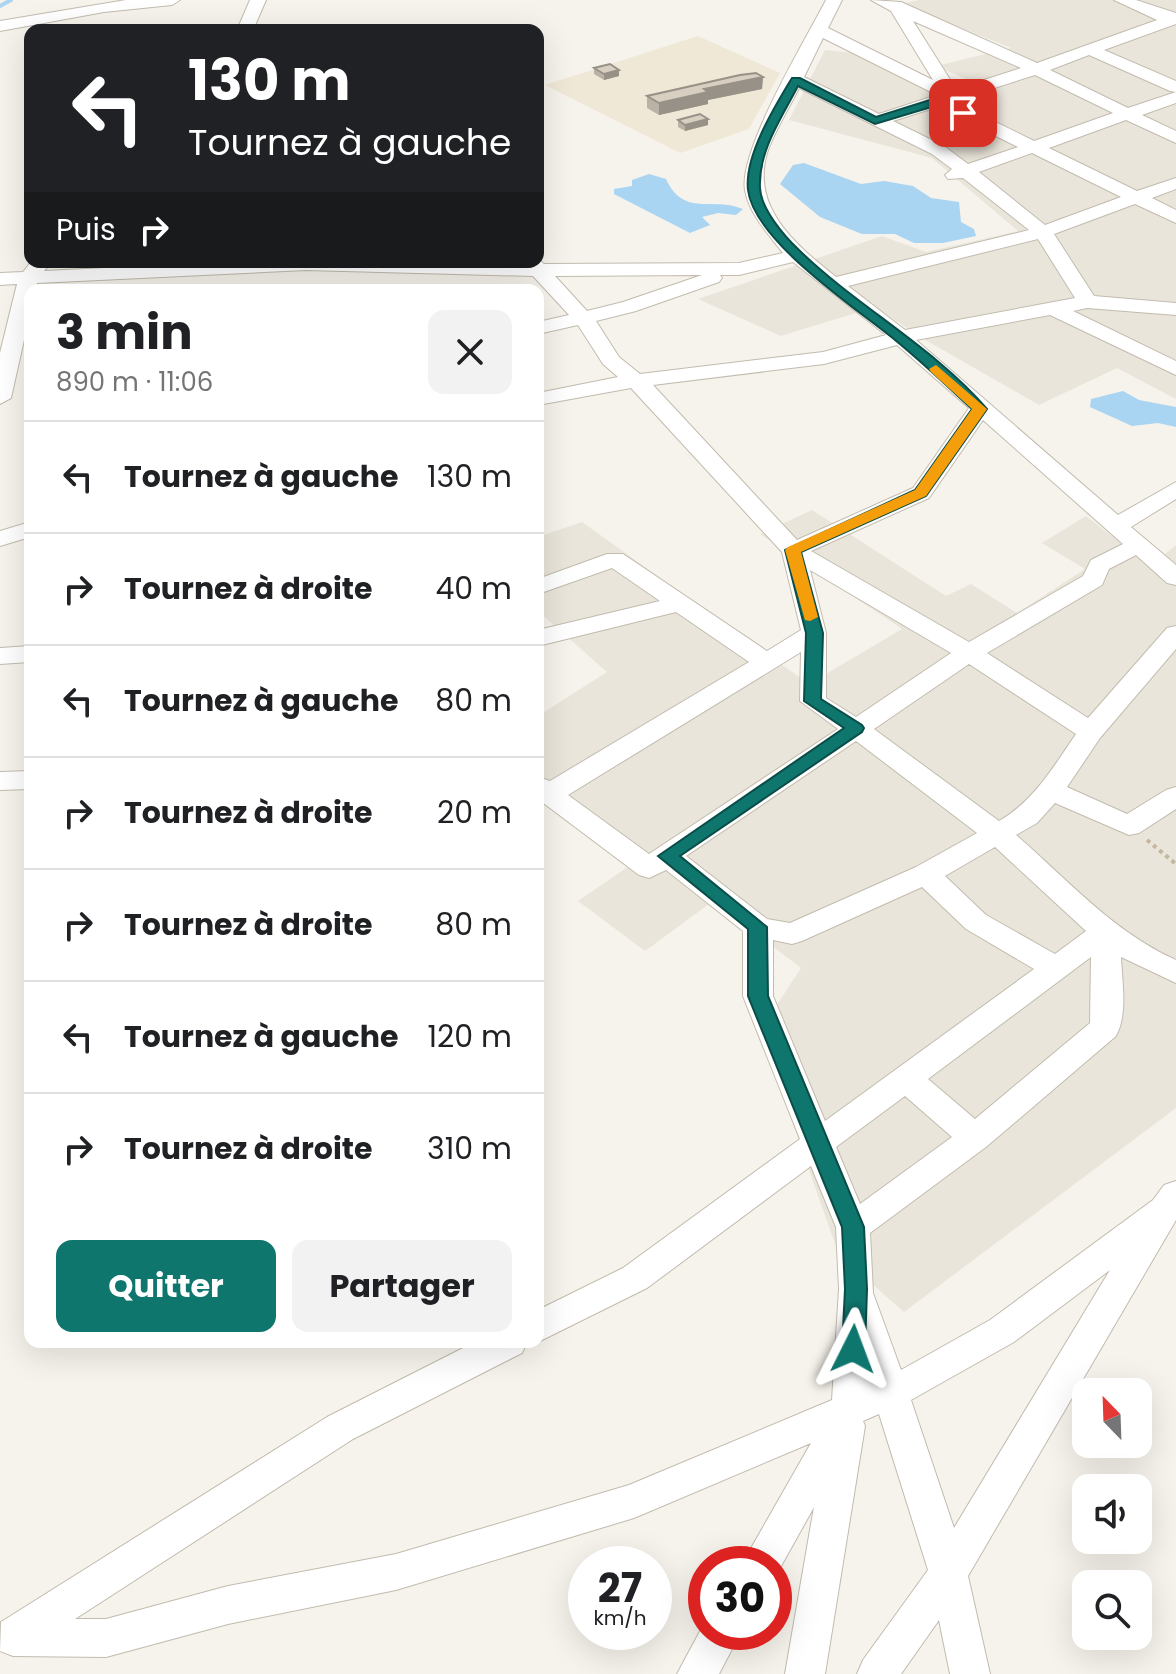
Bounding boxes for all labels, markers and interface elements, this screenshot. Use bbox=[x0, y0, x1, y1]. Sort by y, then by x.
text: 130 m bbox=[188, 41, 351, 120]
icon: left bbox=[56, 56, 160, 160]
pin bbox=[929, 79, 997, 147]
icon: arrive bbox=[941, 91, 985, 135]
text: Tournez à gauche bbox=[188, 117, 511, 168]
text: Puis bbox=[56, 208, 116, 251]
icon: right bbox=[132, 208, 176, 252]
text: 3 min bbox=[56, 299, 193, 366]
button: close bbox=[428, 310, 512, 394]
text: 890 m · 11:06 bbox=[56, 364, 213, 400]
icon: left bbox=[56, 455, 100, 499]
text: Tournez à gauche bbox=[124, 455, 398, 498]
text: 130 m bbox=[427, 455, 512, 498]
icon: right bbox=[56, 567, 100, 611]
text: Tournez à droite bbox=[124, 567, 372, 610]
text: 40 m bbox=[435, 567, 512, 610]
icon: left bbox=[56, 679, 100, 723]
text: Tournez à gauche bbox=[124, 679, 398, 722]
text: 80 m bbox=[435, 679, 512, 722]
icon: right bbox=[56, 791, 100, 835]
text: Tournez à droite bbox=[124, 791, 372, 834]
text: 20 m bbox=[437, 791, 512, 834]
icon: right bbox=[56, 903, 100, 947]
text: Tournez à droite bbox=[124, 903, 372, 946]
text: 80 m bbox=[435, 903, 512, 946]
icon: left bbox=[56, 1015, 100, 1059]
text: Tournez à gauche bbox=[124, 1015, 398, 1058]
text: 120 m bbox=[427, 1015, 512, 1058]
icon: right bbox=[56, 1127, 100, 1171]
text: Tournez à droite bbox=[124, 1127, 372, 1170]
text: 310 m bbox=[427, 1127, 512, 1170]
button: Quitter bbox=[56, 1240, 276, 1332]
button: Partager bbox=[292, 1240, 512, 1332]
position arrow bbox=[811, 1307, 895, 1391]
north arrow bbox=[1072, 1378, 1152, 1458]
map controls bbox=[1072, 1378, 1152, 1650]
button: sound bbox=[1072, 1474, 1152, 1554]
speed limit sign: 30 bbox=[688, 1546, 792, 1650]
text: 27 bbox=[598, 1560, 642, 1616]
button: search bbox=[1072, 1570, 1152, 1650]
text: km/h bbox=[593, 1604, 647, 1632]

